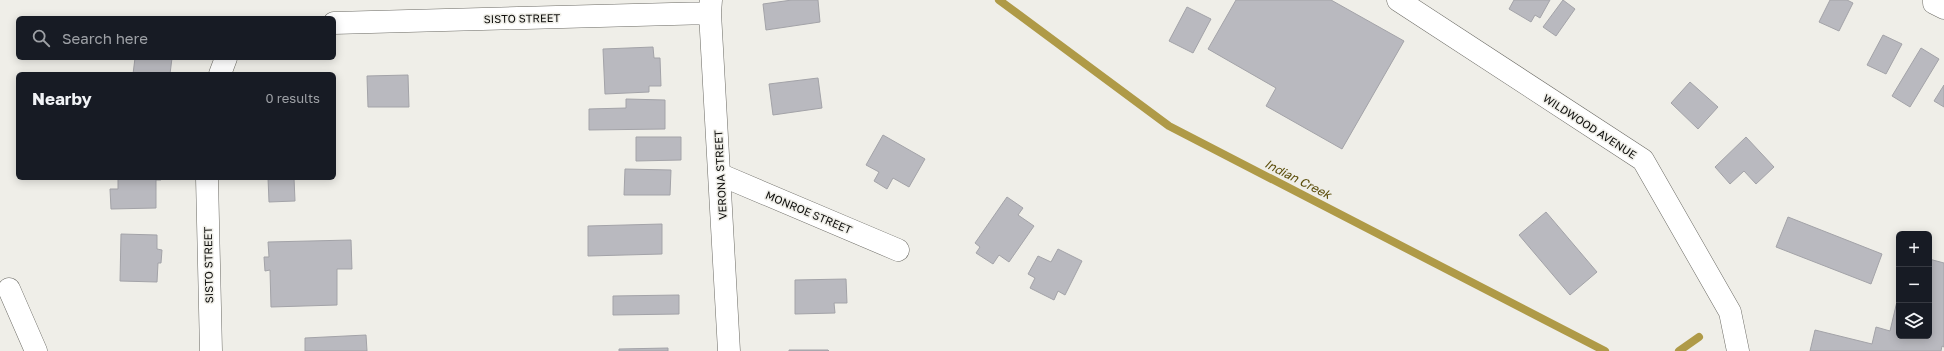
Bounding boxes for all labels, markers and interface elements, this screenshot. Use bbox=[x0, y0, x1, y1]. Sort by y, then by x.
street label: SISTO STREET bbox=[484, 11, 561, 25]
search box bbox=[16, 16, 336, 60]
icon: search bbox=[30, 27, 52, 49]
text: Search here bbox=[62, 29, 148, 47]
text: Nearby bbox=[32, 88, 92, 109]
text: 0 results bbox=[265, 90, 320, 106]
street label: WILDWOOD AVENUE bbox=[1541, 91, 1639, 161]
street label: VERONA STREET bbox=[711, 130, 729, 220]
water label: Indian Creek bbox=[1262, 156, 1335, 203]
street label: MONROE STREET bbox=[764, 188, 854, 236]
street label: SISTO STREET bbox=[201, 226, 215, 303]
map controls bbox=[1896, 231, 1932, 339]
button: + bbox=[1896, 231, 1932, 267]
button: − bbox=[1896, 267, 1932, 303]
button: layers bbox=[1896, 303, 1932, 339]

